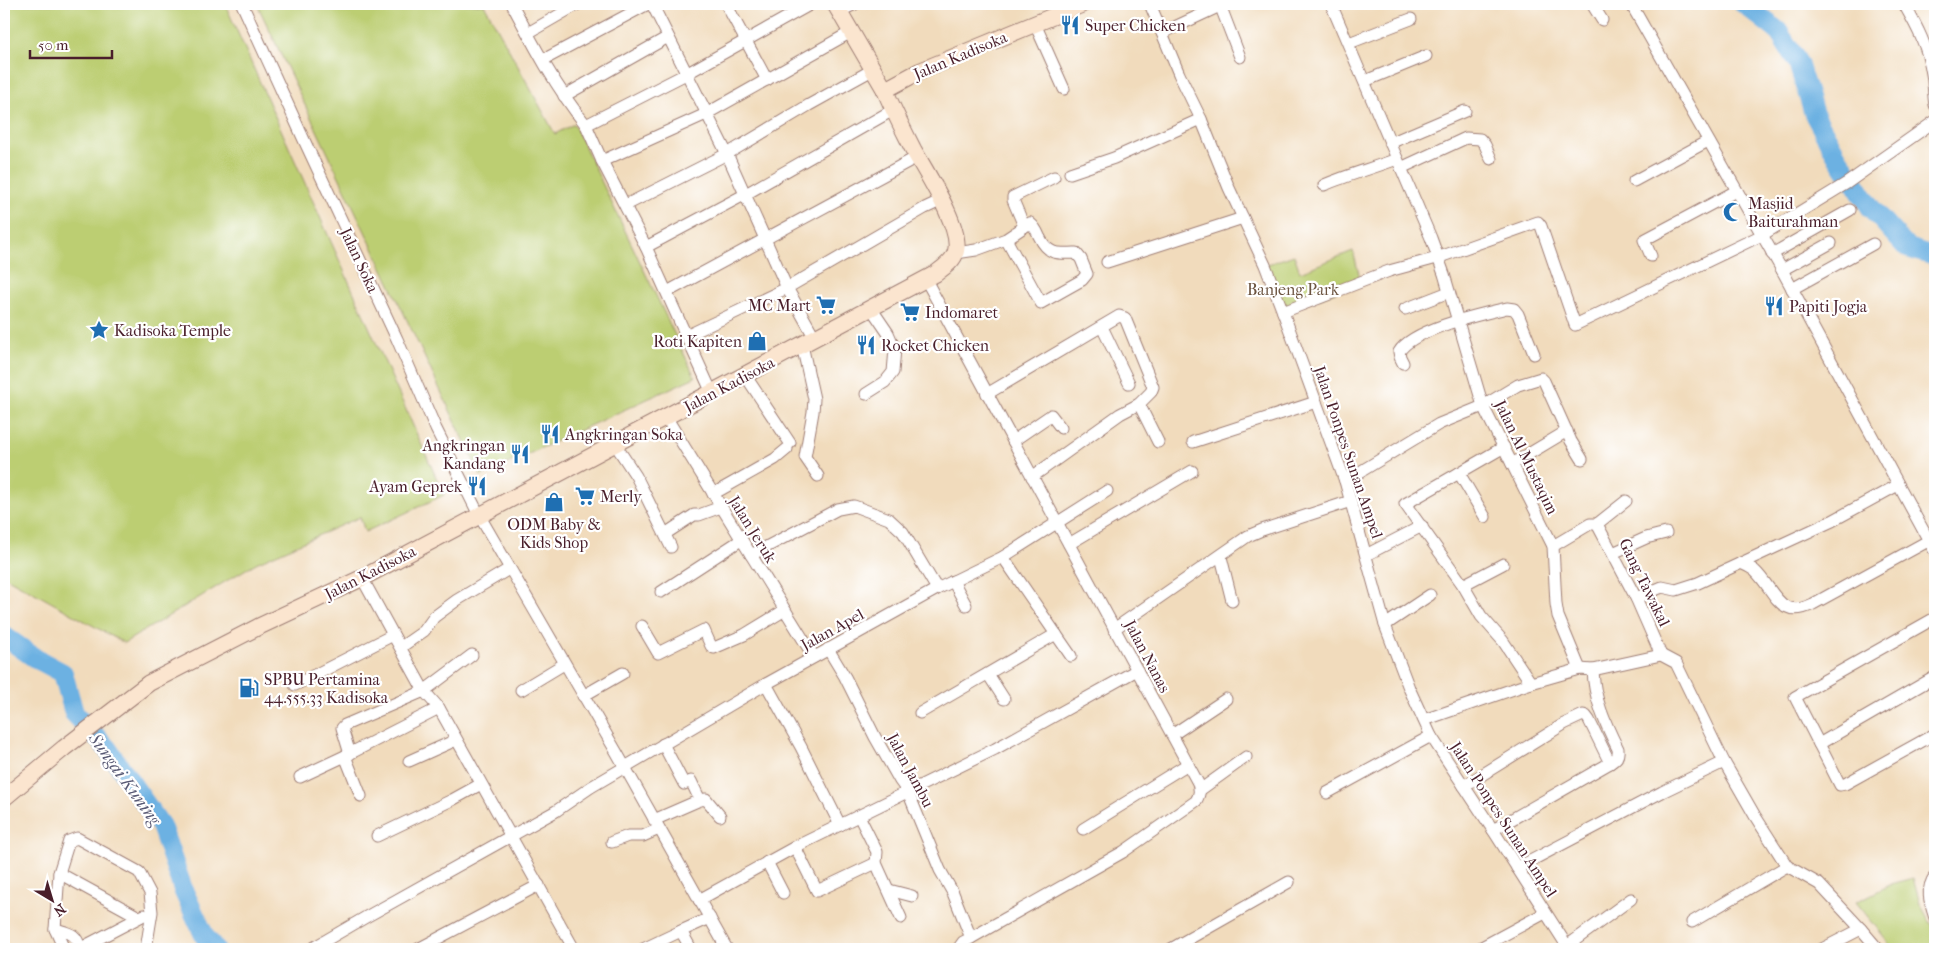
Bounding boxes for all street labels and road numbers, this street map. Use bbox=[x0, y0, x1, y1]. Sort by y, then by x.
street label: Jalan Kadisoka bbox=[909, 27, 1010, 84]
street label: Jalan Soka bbox=[335, 223, 383, 296]
street label: Jalan Kadisoka bbox=[679, 352, 778, 417]
street label: Jalan Ponpes Sunan Ampel bbox=[1309, 361, 1387, 542]
street label: Jalan Al Mustaqim bbox=[1490, 395, 1563, 518]
street label: Jalan Jeruk bbox=[723, 491, 781, 567]
street label: Gang Tawakal bbox=[1615, 535, 1674, 630]
street label: Jalan Kadisoka bbox=[320, 541, 420, 604]
street label: Jalan Apel bbox=[796, 604, 867, 655]
street label: Jalan Nanas bbox=[1120, 615, 1175, 696]
street label: Jalan Jambu bbox=[882, 728, 938, 811]
street label: Jalan Ponpes Sunan Ampel bbox=[1445, 736, 1561, 901]

